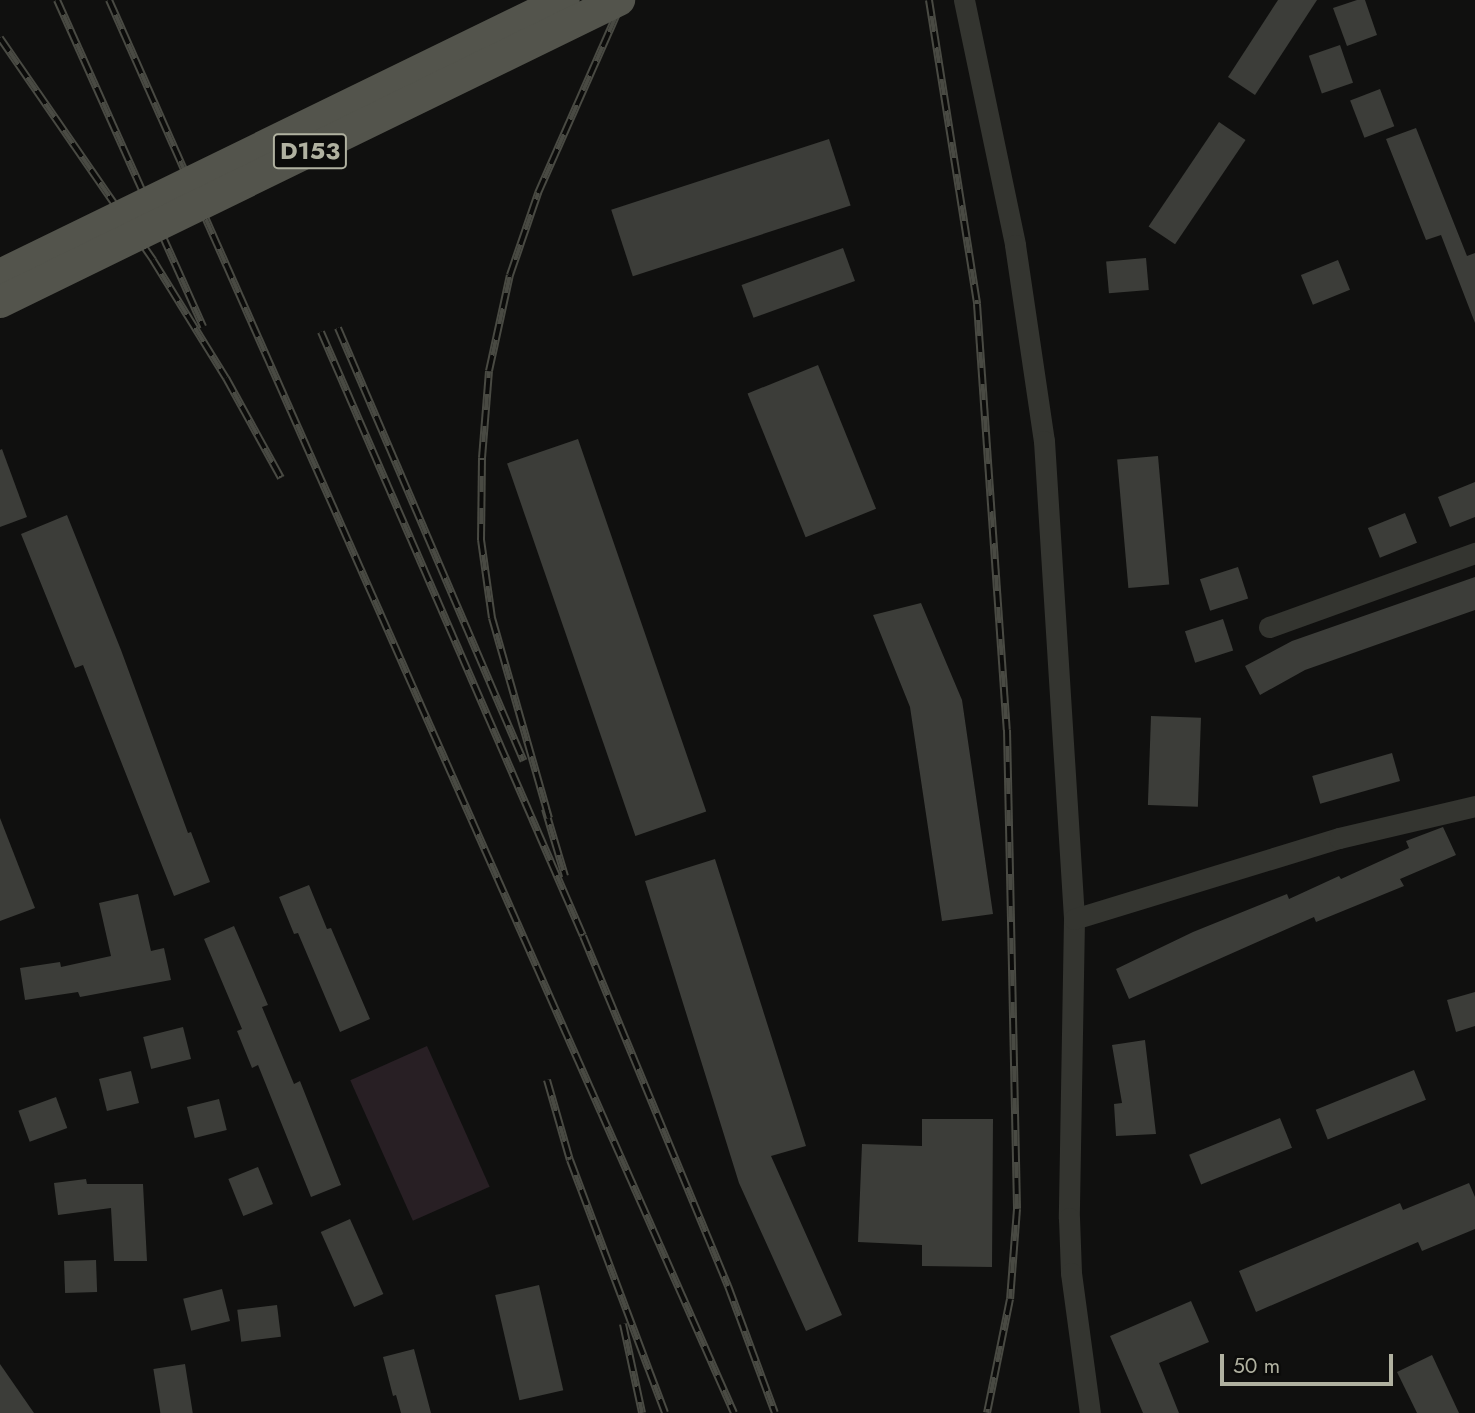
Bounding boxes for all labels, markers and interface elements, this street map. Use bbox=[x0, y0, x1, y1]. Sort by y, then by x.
road number: D153 bbox=[272, 131, 348, 172]
scale bar bbox=[1223, 1340, 1396, 1384]
text: 50 m bbox=[1233, 1351, 1280, 1381]

